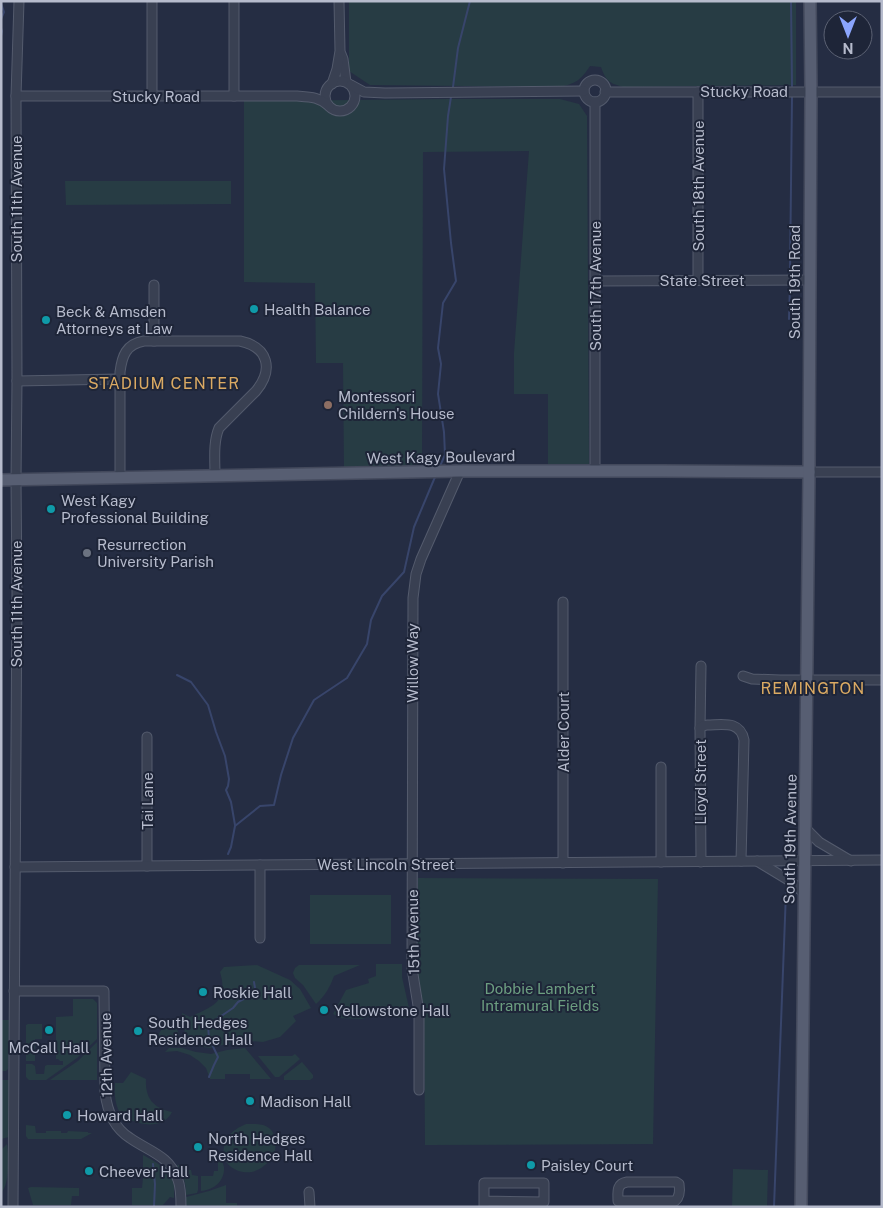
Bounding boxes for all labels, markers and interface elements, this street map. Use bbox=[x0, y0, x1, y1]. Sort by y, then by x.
north arrow bbox=[823, 10, 873, 60]
text: N bbox=[843, 40, 853, 56]
street label: Stucky Road bbox=[700, 83, 788, 100]
street label: Stucky Road bbox=[112, 88, 200, 105]
street label: South 18th Avenue bbox=[690, 121, 707, 251]
street label: South 11th Avenue bbox=[8, 135, 25, 263]
street label: South 17th Avenue bbox=[587, 221, 604, 351]
street label: South 19th Road bbox=[786, 225, 803, 339]
street label: State Street bbox=[660, 272, 745, 289]
place label: Health Balance bbox=[264, 301, 371, 318]
place label: Beck & Amsden Attorneys at Law bbox=[56, 303, 173, 337]
marker: Health Balance bbox=[248, 303, 260, 315]
marker: Beck & Amsden Attorneys at Law bbox=[40, 314, 52, 326]
district label: STADIUM CENTER bbox=[88, 374, 240, 393]
place label: Montessori Childern's House bbox=[338, 388, 455, 422]
marker: Montessori Childern's House bbox=[322, 399, 334, 411]
street label: West Kagy Boulevard bbox=[367, 447, 515, 467]
place label: West Kagy Professional Building bbox=[61, 492, 209, 526]
marker: West Kagy Professional Building bbox=[45, 503, 57, 515]
place label: Resurrection University Parish bbox=[97, 536, 214, 570]
street label: South 11th Avenue bbox=[8, 540, 25, 668]
marker: Resurrection University Parish bbox=[81, 547, 93, 559]
street label: Willow Way bbox=[404, 623, 421, 703]
district label: REMINGTON bbox=[761, 679, 865, 698]
street label: Alder Court bbox=[555, 691, 572, 772]
street label: Lloyd Street bbox=[692, 739, 709, 825]
street label: Tai Lane bbox=[139, 772, 156, 830]
street label: South 19th Avenue bbox=[780, 774, 800, 904]
street label: West Lincoln Street bbox=[317, 856, 455, 873]
street label: 15th Avenue bbox=[404, 889, 422, 975]
park label: Dobbie Lambert Intramural Fields bbox=[481, 980, 599, 1014]
place label: Roskie Hall bbox=[213, 984, 292, 1001]
marker: Roskie Hall bbox=[197, 986, 209, 998]
place label: Yellowstone Hall bbox=[334, 1002, 450, 1019]
marker: Yellowstone Hall bbox=[318, 1004, 330, 1016]
street label: 12th Avenue bbox=[97, 1013, 115, 1097]
place label: South Hedges Residence Hall bbox=[148, 1014, 253, 1048]
marker: McCall Hall bbox=[43, 1024, 55, 1036]
marker: South Hedges Residence Hall bbox=[132, 1025, 144, 1037]
place label: McCall Hall bbox=[9, 1039, 89, 1056]
place label: Madison Hall bbox=[260, 1093, 351, 1110]
marker: Madison Hall bbox=[244, 1095, 256, 1107]
place label: Howard Hall bbox=[77, 1107, 164, 1124]
marker: Howard Hall bbox=[61, 1109, 73, 1121]
place label: North Hedges Residence Hall bbox=[208, 1130, 313, 1164]
marker: North Hedges Residence Hall bbox=[192, 1141, 204, 1153]
place label: Paisley Court bbox=[541, 1157, 633, 1174]
marker: Paisley Court bbox=[525, 1159, 537, 1171]
place label: Cheever Hall bbox=[99, 1163, 189, 1180]
marker: Cheever Hall bbox=[83, 1165, 95, 1177]

